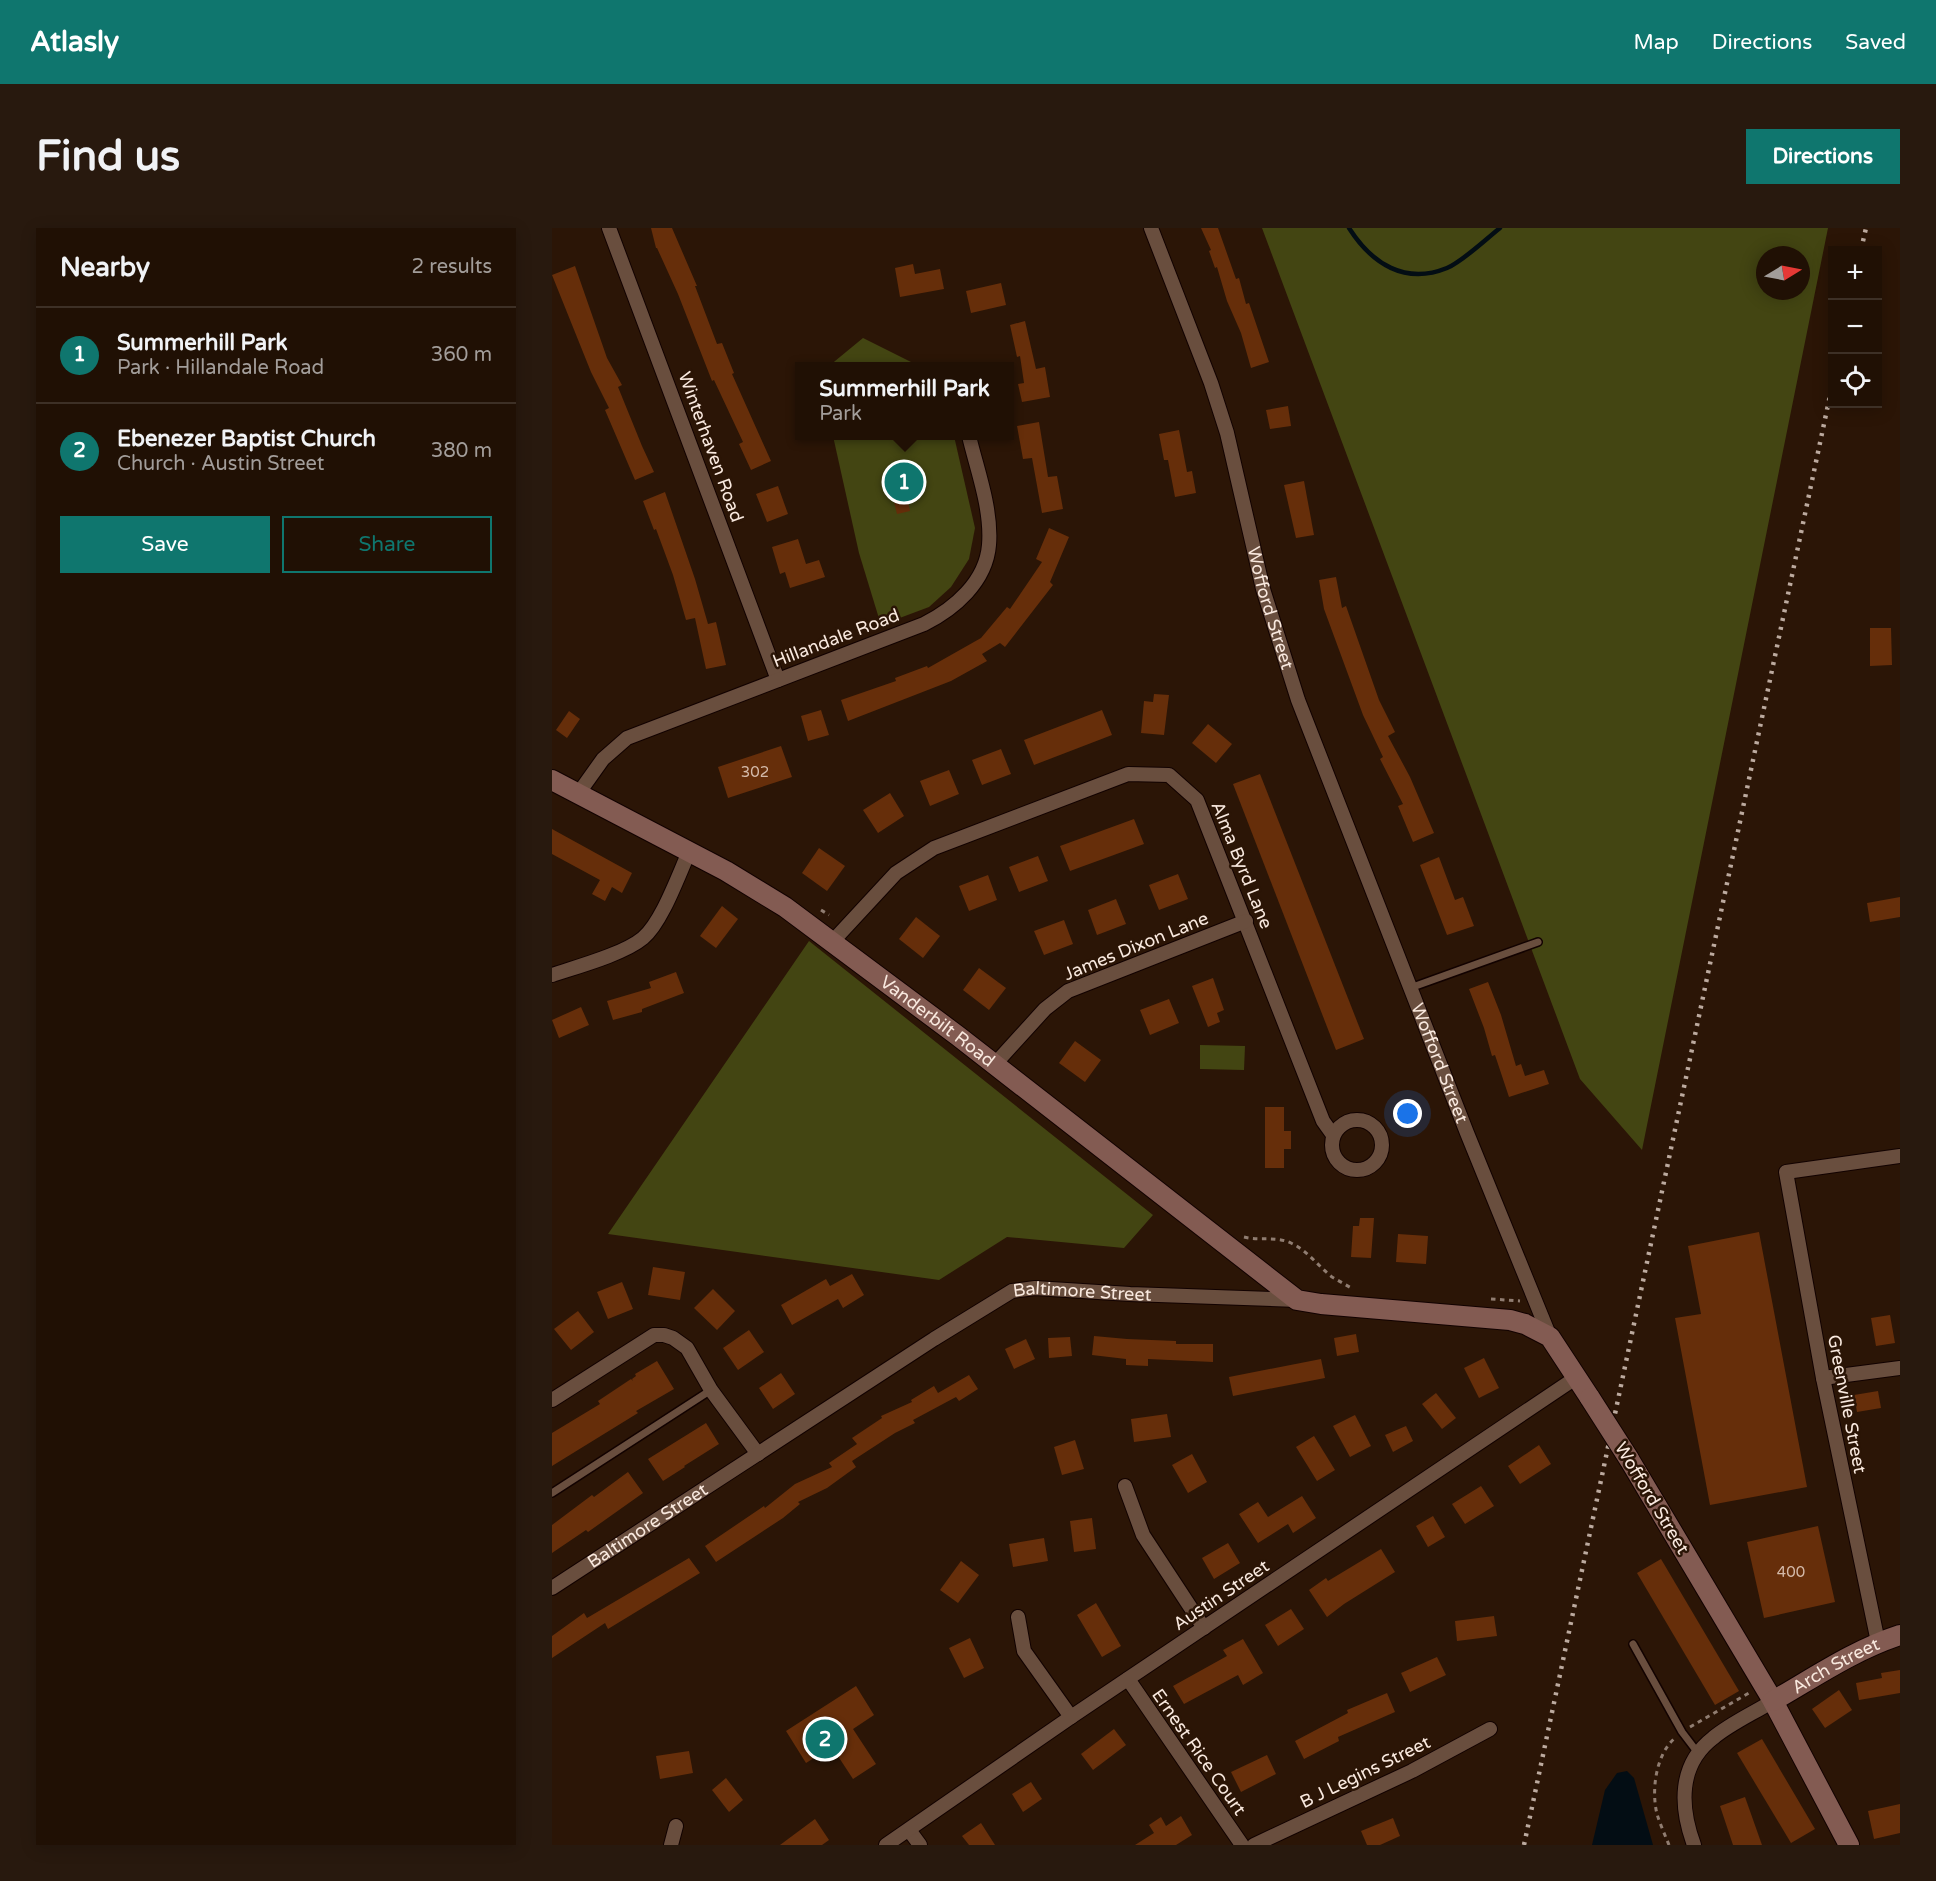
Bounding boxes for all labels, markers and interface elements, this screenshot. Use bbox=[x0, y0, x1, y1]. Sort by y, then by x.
text: Atlasly bbox=[30, 25, 119, 59]
text: Map bbox=[1633, 30, 1679, 55]
text: Directions bbox=[1712, 30, 1812, 55]
text: Saved bbox=[1845, 30, 1906, 55]
button: Directions bbox=[1746, 129, 1900, 184]
text: Find us bbox=[36, 131, 180, 182]
north arrow bbox=[1756, 246, 1810, 300]
map controls bbox=[1828, 246, 1882, 408]
button: + bbox=[1828, 246, 1882, 300]
text: Nearby bbox=[60, 252, 150, 283]
text: 2 results bbox=[412, 255, 492, 279]
button: − bbox=[1828, 300, 1882, 354]
text: Summerhill Park bbox=[117, 330, 288, 356]
text: 1 bbox=[73, 343, 86, 367]
text: 360 m bbox=[431, 343, 492, 367]
button: locate bbox=[1828, 354, 1882, 408]
text: Park · Hillandale Road bbox=[117, 356, 324, 380]
popup bbox=[795, 362, 1014, 440]
street label: Winterhaven Road bbox=[674, 369, 748, 525]
text: Summerhill Park bbox=[819, 376, 990, 402]
text: Park bbox=[819, 402, 862, 426]
text: Ebenezer Baptist Church bbox=[117, 426, 376, 452]
text: 2 bbox=[73, 439, 86, 463]
text: 380 m bbox=[431, 439, 492, 463]
text: Church · Austin Street bbox=[117, 452, 324, 476]
pin: 1 bbox=[884, 460, 924, 504]
button: Save bbox=[60, 516, 270, 573]
button: Share bbox=[282, 516, 492, 573]
street label: Wofford Street bbox=[1243, 544, 1299, 672]
street label: Hillandale Road bbox=[770, 604, 902, 672]
house number: 302 bbox=[741, 763, 769, 781]
street label: Alma Byrd Lane bbox=[1206, 798, 1278, 932]
street label: James Dixon Lane bbox=[1060, 907, 1212, 985]
street label: Vanderbilt Road bbox=[876, 971, 999, 1072]
street label: Wofford Street bbox=[1406, 1000, 1473, 1126]
your location bbox=[1393, 1099, 1422, 1128]
street label: Baltimore Street bbox=[1012, 1277, 1152, 1306]
street label: Greenville Street bbox=[1823, 1333, 1871, 1475]
street label: Wofford Street bbox=[1610, 1438, 1694, 1558]
street label: Baltimore Street bbox=[583, 1479, 712, 1573]
street label: Austin Street bbox=[1169, 1555, 1273, 1635]
house number: 400 bbox=[1777, 1563, 1805, 1581]
street label: Arch Street bbox=[1788, 1633, 1883, 1698]
street label: Ernest Rice Court bbox=[1147, 1685, 1251, 1819]
pin: 2 bbox=[806, 1716, 844, 1762]
street label: B J Legins Street bbox=[1296, 1731, 1434, 1813]

